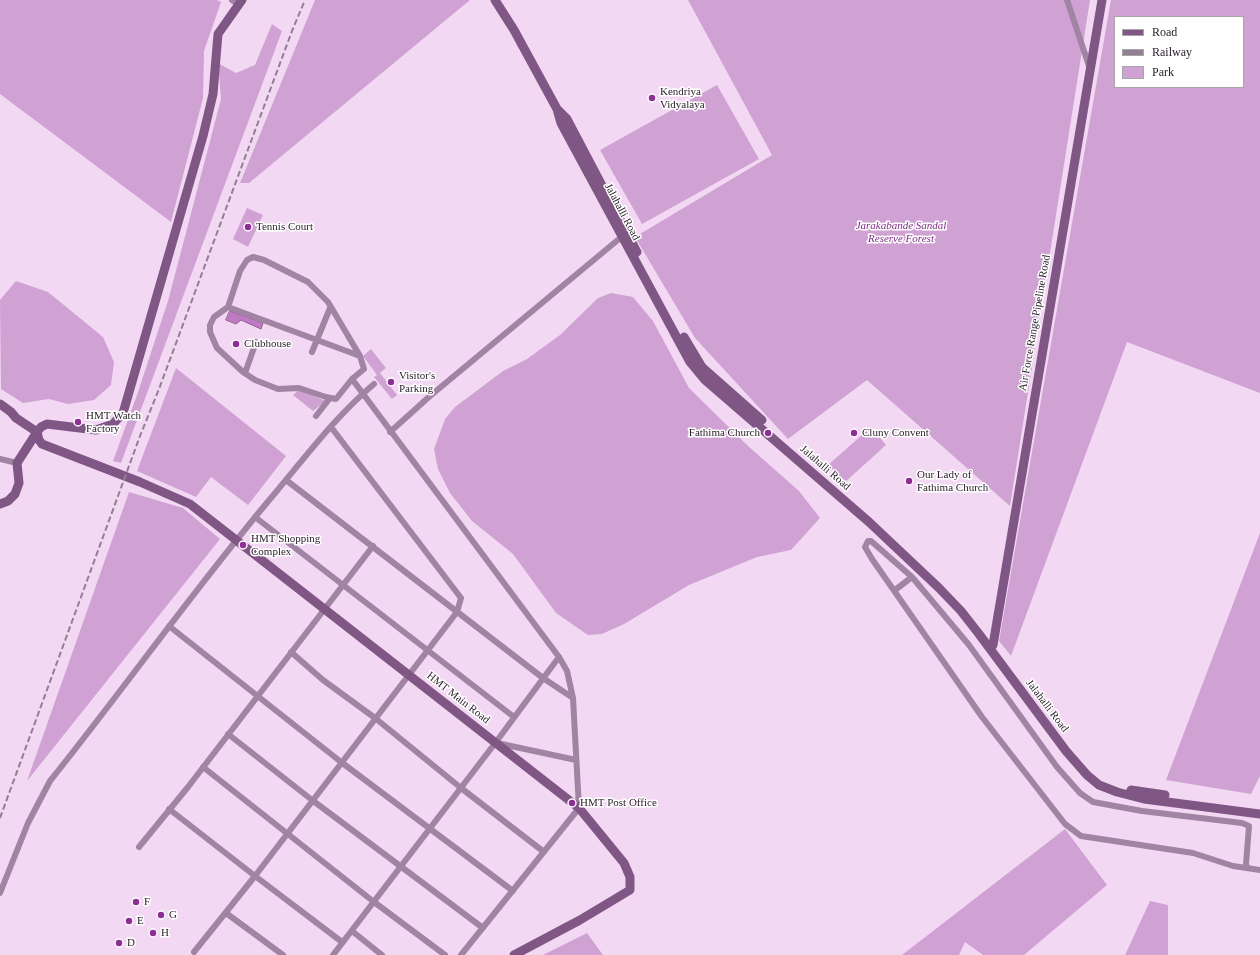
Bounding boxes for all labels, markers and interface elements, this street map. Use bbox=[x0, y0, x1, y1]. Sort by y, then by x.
legend bbox=[1114, 16, 1244, 88]
text: Road bbox=[1152, 25, 1177, 39]
text: Railway bbox=[1152, 45, 1192, 59]
text: Park bbox=[1152, 65, 1174, 79]
place label: Kendriya Vidyalaya bbox=[660, 85, 705, 111]
marker: Kendriya Vidyalaya bbox=[647, 93, 657, 103]
street label: Jalahalli Road bbox=[601, 181, 643, 243]
park label: Jarakabande Sandal Reserve Forest bbox=[856, 219, 946, 245]
place label: Tennis Court bbox=[256, 220, 313, 234]
marker: Tennis Court bbox=[243, 222, 253, 232]
street label: Air Force Range Pipeline Road bbox=[1017, 254, 1053, 392]
place label: Clubhouse bbox=[244, 337, 291, 351]
marker: Clubhouse bbox=[231, 339, 241, 349]
place label: Visitor's Parking bbox=[399, 369, 435, 395]
marker: Visitor's Parking bbox=[386, 377, 396, 387]
place label: HMT Watch Factory bbox=[86, 409, 141, 435]
marker: HMT Watch Factory bbox=[73, 417, 83, 427]
place label: Fathima Church bbox=[689, 426, 760, 440]
place label: Cluny Convent bbox=[862, 426, 929, 440]
marker: Fathima Church bbox=[763, 428, 773, 438]
marker: Cluny Convent bbox=[849, 428, 859, 438]
street label: Jalahalli Road bbox=[797, 442, 853, 494]
place label: Our Lady of Fathima Church bbox=[917, 468, 988, 494]
marker: Our Lady of Fathima Church bbox=[904, 476, 914, 486]
place label: HMT Shopping Complex bbox=[251, 532, 320, 558]
marker: HMT Shopping Complex bbox=[238, 540, 248, 550]
street label: HMT Main Road bbox=[424, 669, 492, 727]
street label: Jalahalli Road bbox=[1023, 677, 1071, 735]
place label: HMT Post Office bbox=[580, 796, 657, 810]
marker: HMT Post Office bbox=[567, 798, 577, 808]
place label: F bbox=[144, 895, 150, 909]
marker: F bbox=[131, 897, 141, 907]
place label: G bbox=[169, 908, 177, 922]
marker: G bbox=[156, 910, 166, 920]
place label: E bbox=[137, 914, 144, 928]
marker: E bbox=[124, 916, 134, 926]
place label: H bbox=[161, 926, 169, 940]
marker: H bbox=[148, 928, 158, 938]
place label: D bbox=[127, 936, 135, 950]
marker: D bbox=[114, 938, 124, 948]

